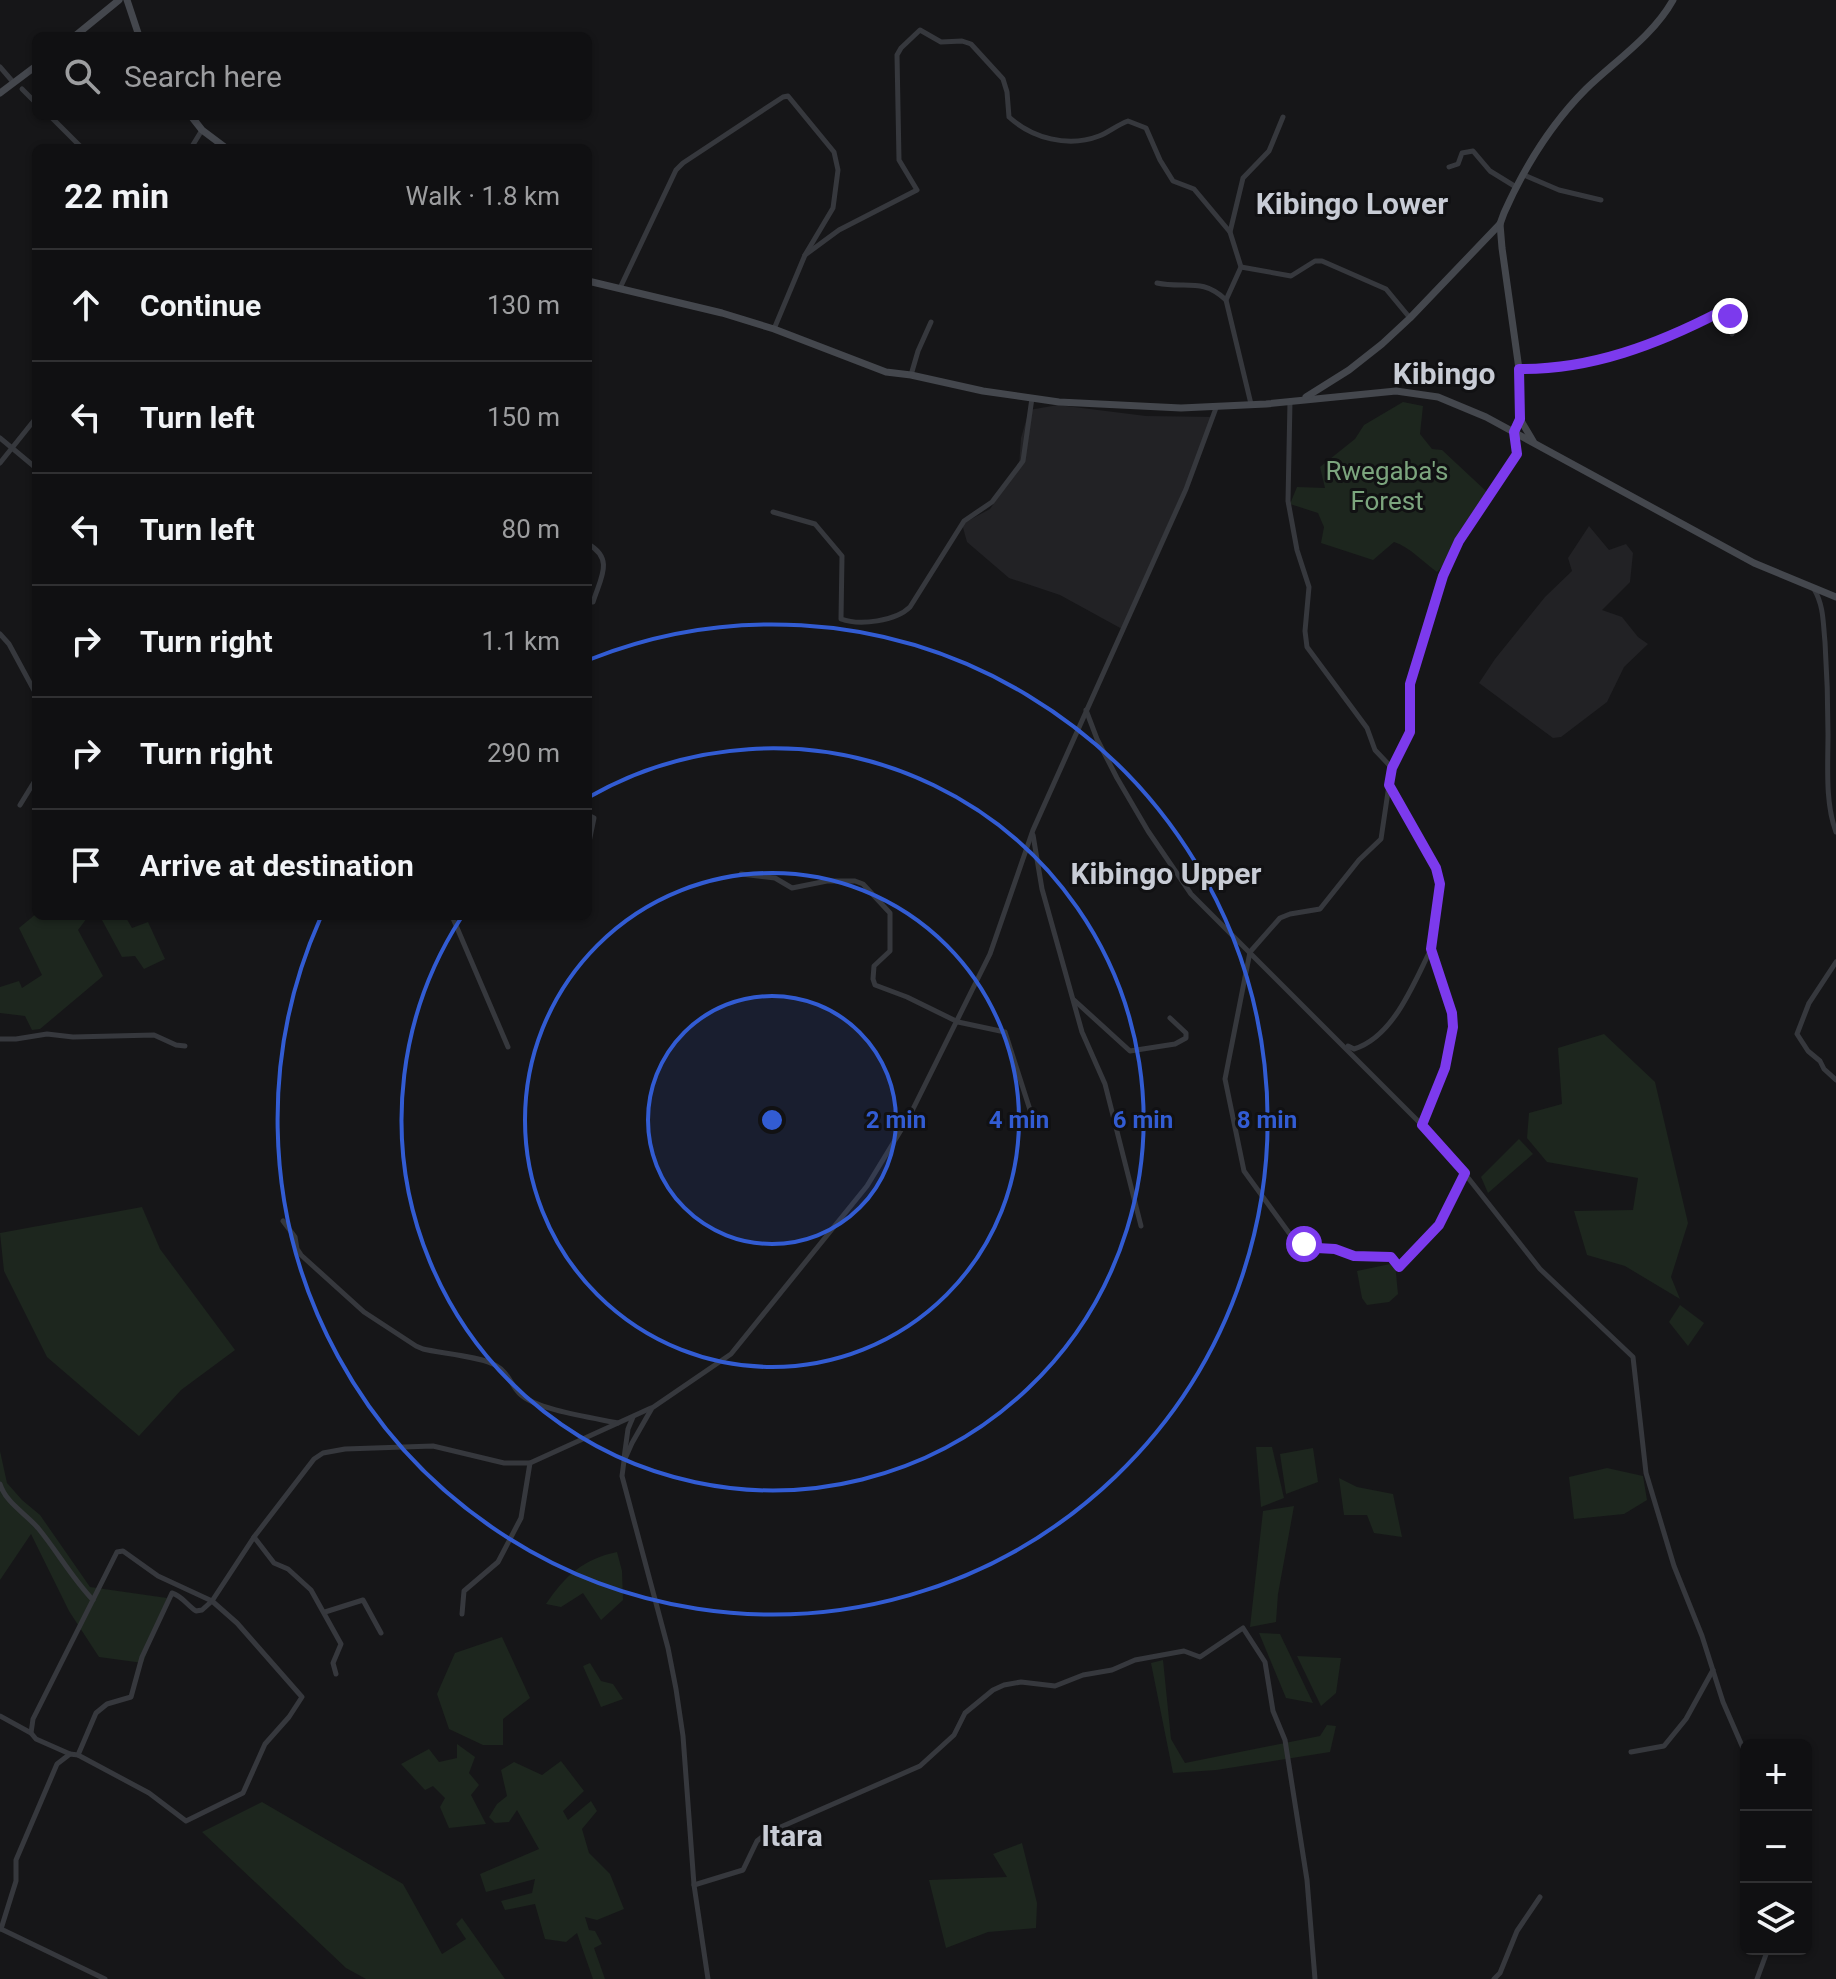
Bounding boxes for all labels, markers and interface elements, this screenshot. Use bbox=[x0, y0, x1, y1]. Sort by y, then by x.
search box bbox=[32, 32, 592, 120]
icon: search bbox=[60, 54, 104, 98]
text: Search here bbox=[124, 59, 282, 94]
text: 22 min bbox=[64, 176, 169, 216]
text: Walk · 1.8 km bbox=[406, 181, 560, 211]
district label: Kibingo Lower bbox=[1256, 186, 1448, 221]
icon: ahead bbox=[64, 283, 108, 327]
text: Continue bbox=[140, 288, 261, 323]
text: 130 m bbox=[487, 290, 560, 320]
route end bbox=[1712, 298, 1748, 334]
district label: Kibingo bbox=[1393, 356, 1495, 391]
icon: left bbox=[64, 395, 108, 439]
text: Turn left bbox=[140, 400, 255, 435]
text: 150 m bbox=[487, 402, 560, 432]
park label: Rwegaba's Forest bbox=[1326, 456, 1448, 516]
icon: left bbox=[64, 507, 108, 551]
text: Turn left bbox=[140, 512, 255, 547]
text: 80 m bbox=[502, 514, 560, 544]
icon: right bbox=[64, 619, 108, 663]
text: Turn right bbox=[140, 624, 273, 659]
text: 1.1 km bbox=[481, 626, 560, 656]
icon: right bbox=[64, 731, 108, 775]
text: Turn right bbox=[140, 736, 273, 771]
text: 290 m bbox=[487, 738, 560, 768]
icon: arrive bbox=[64, 843, 108, 887]
text: Arrive at destination bbox=[140, 848, 414, 883]
district label: Kibingo Upper bbox=[1071, 856, 1261, 891]
centre of rings bbox=[758, 1106, 786, 1134]
text: 2 min bbox=[866, 1106, 926, 1134]
text: 4 min bbox=[989, 1106, 1049, 1134]
text: 6 min bbox=[1113, 1106, 1173, 1134]
text: 8 min bbox=[1237, 1106, 1297, 1134]
route start bbox=[1286, 1226, 1322, 1262]
map controls bbox=[1740, 1739, 1812, 1955]
button: + bbox=[1740, 1739, 1812, 1811]
button: − bbox=[1740, 1811, 1812, 1883]
district label: Itara bbox=[761, 1818, 823, 1853]
button: layers bbox=[1740, 1883, 1812, 1955]

